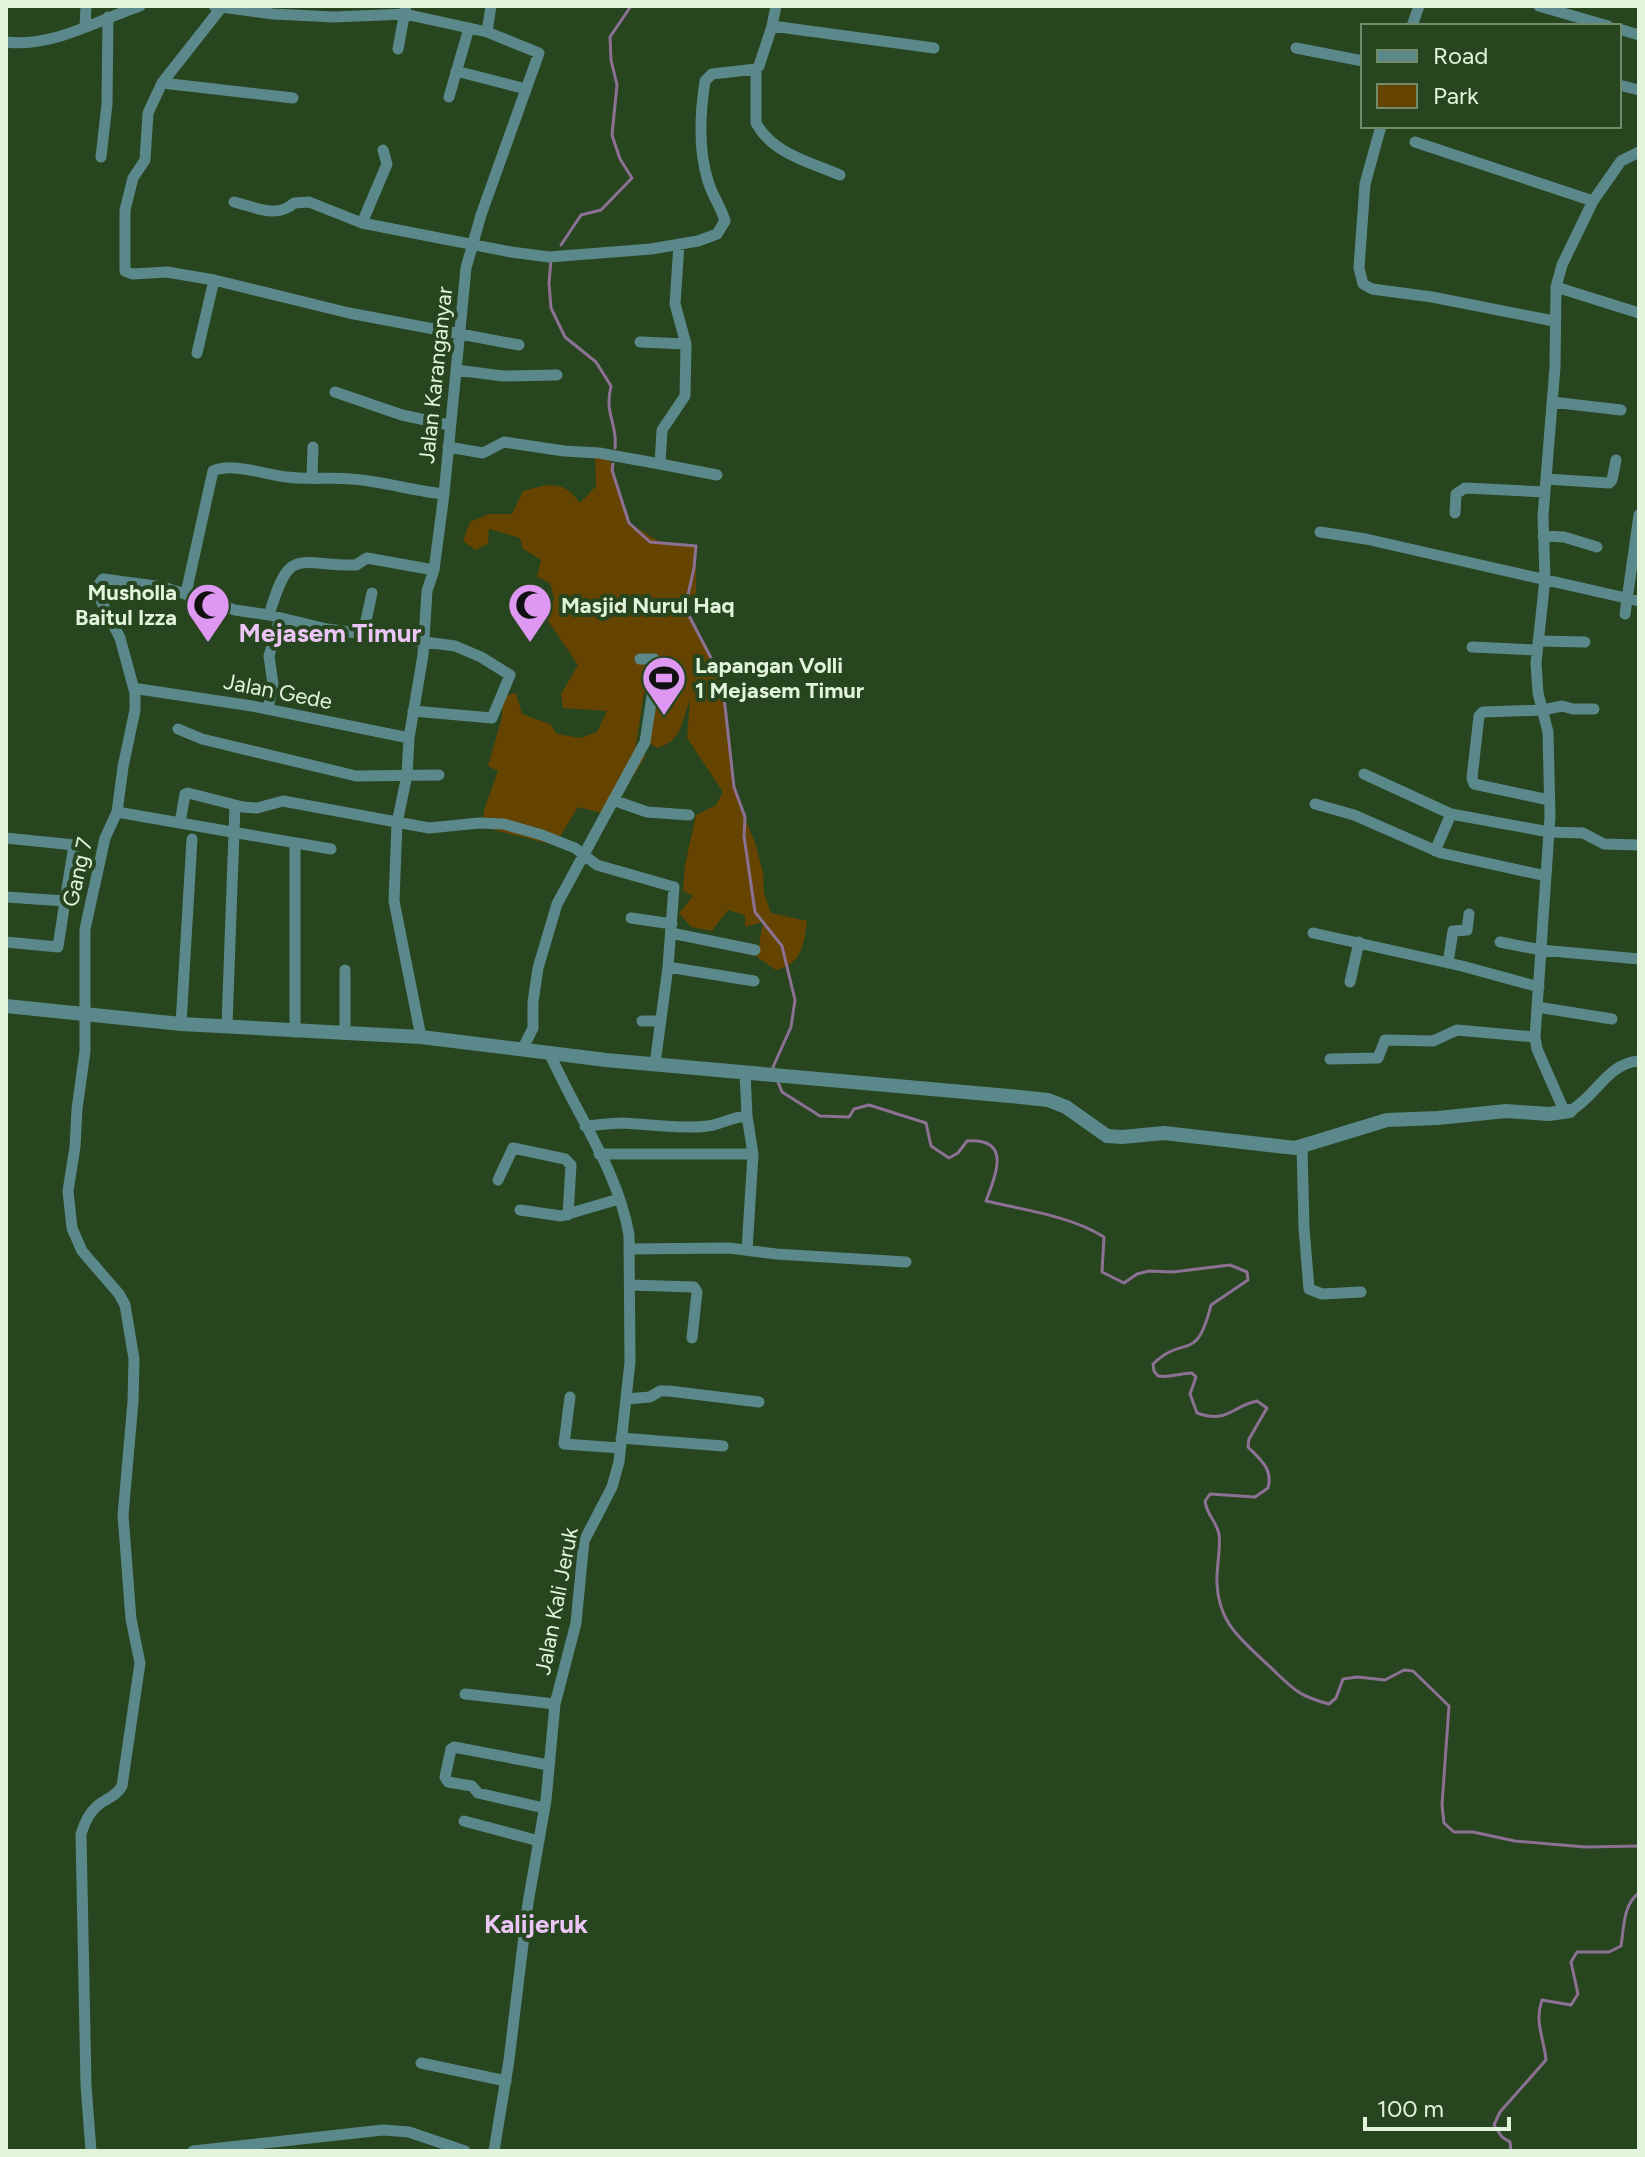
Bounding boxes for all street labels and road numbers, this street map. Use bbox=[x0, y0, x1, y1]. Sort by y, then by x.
street label: Jalan Karanganyar bbox=[413, 285, 458, 465]
street label: Jalan Gede bbox=[221, 668, 334, 715]
street label: Gang 7 bbox=[56, 835, 99, 909]
street label: Jalan Kali Jeruk bbox=[529, 1525, 584, 1677]

